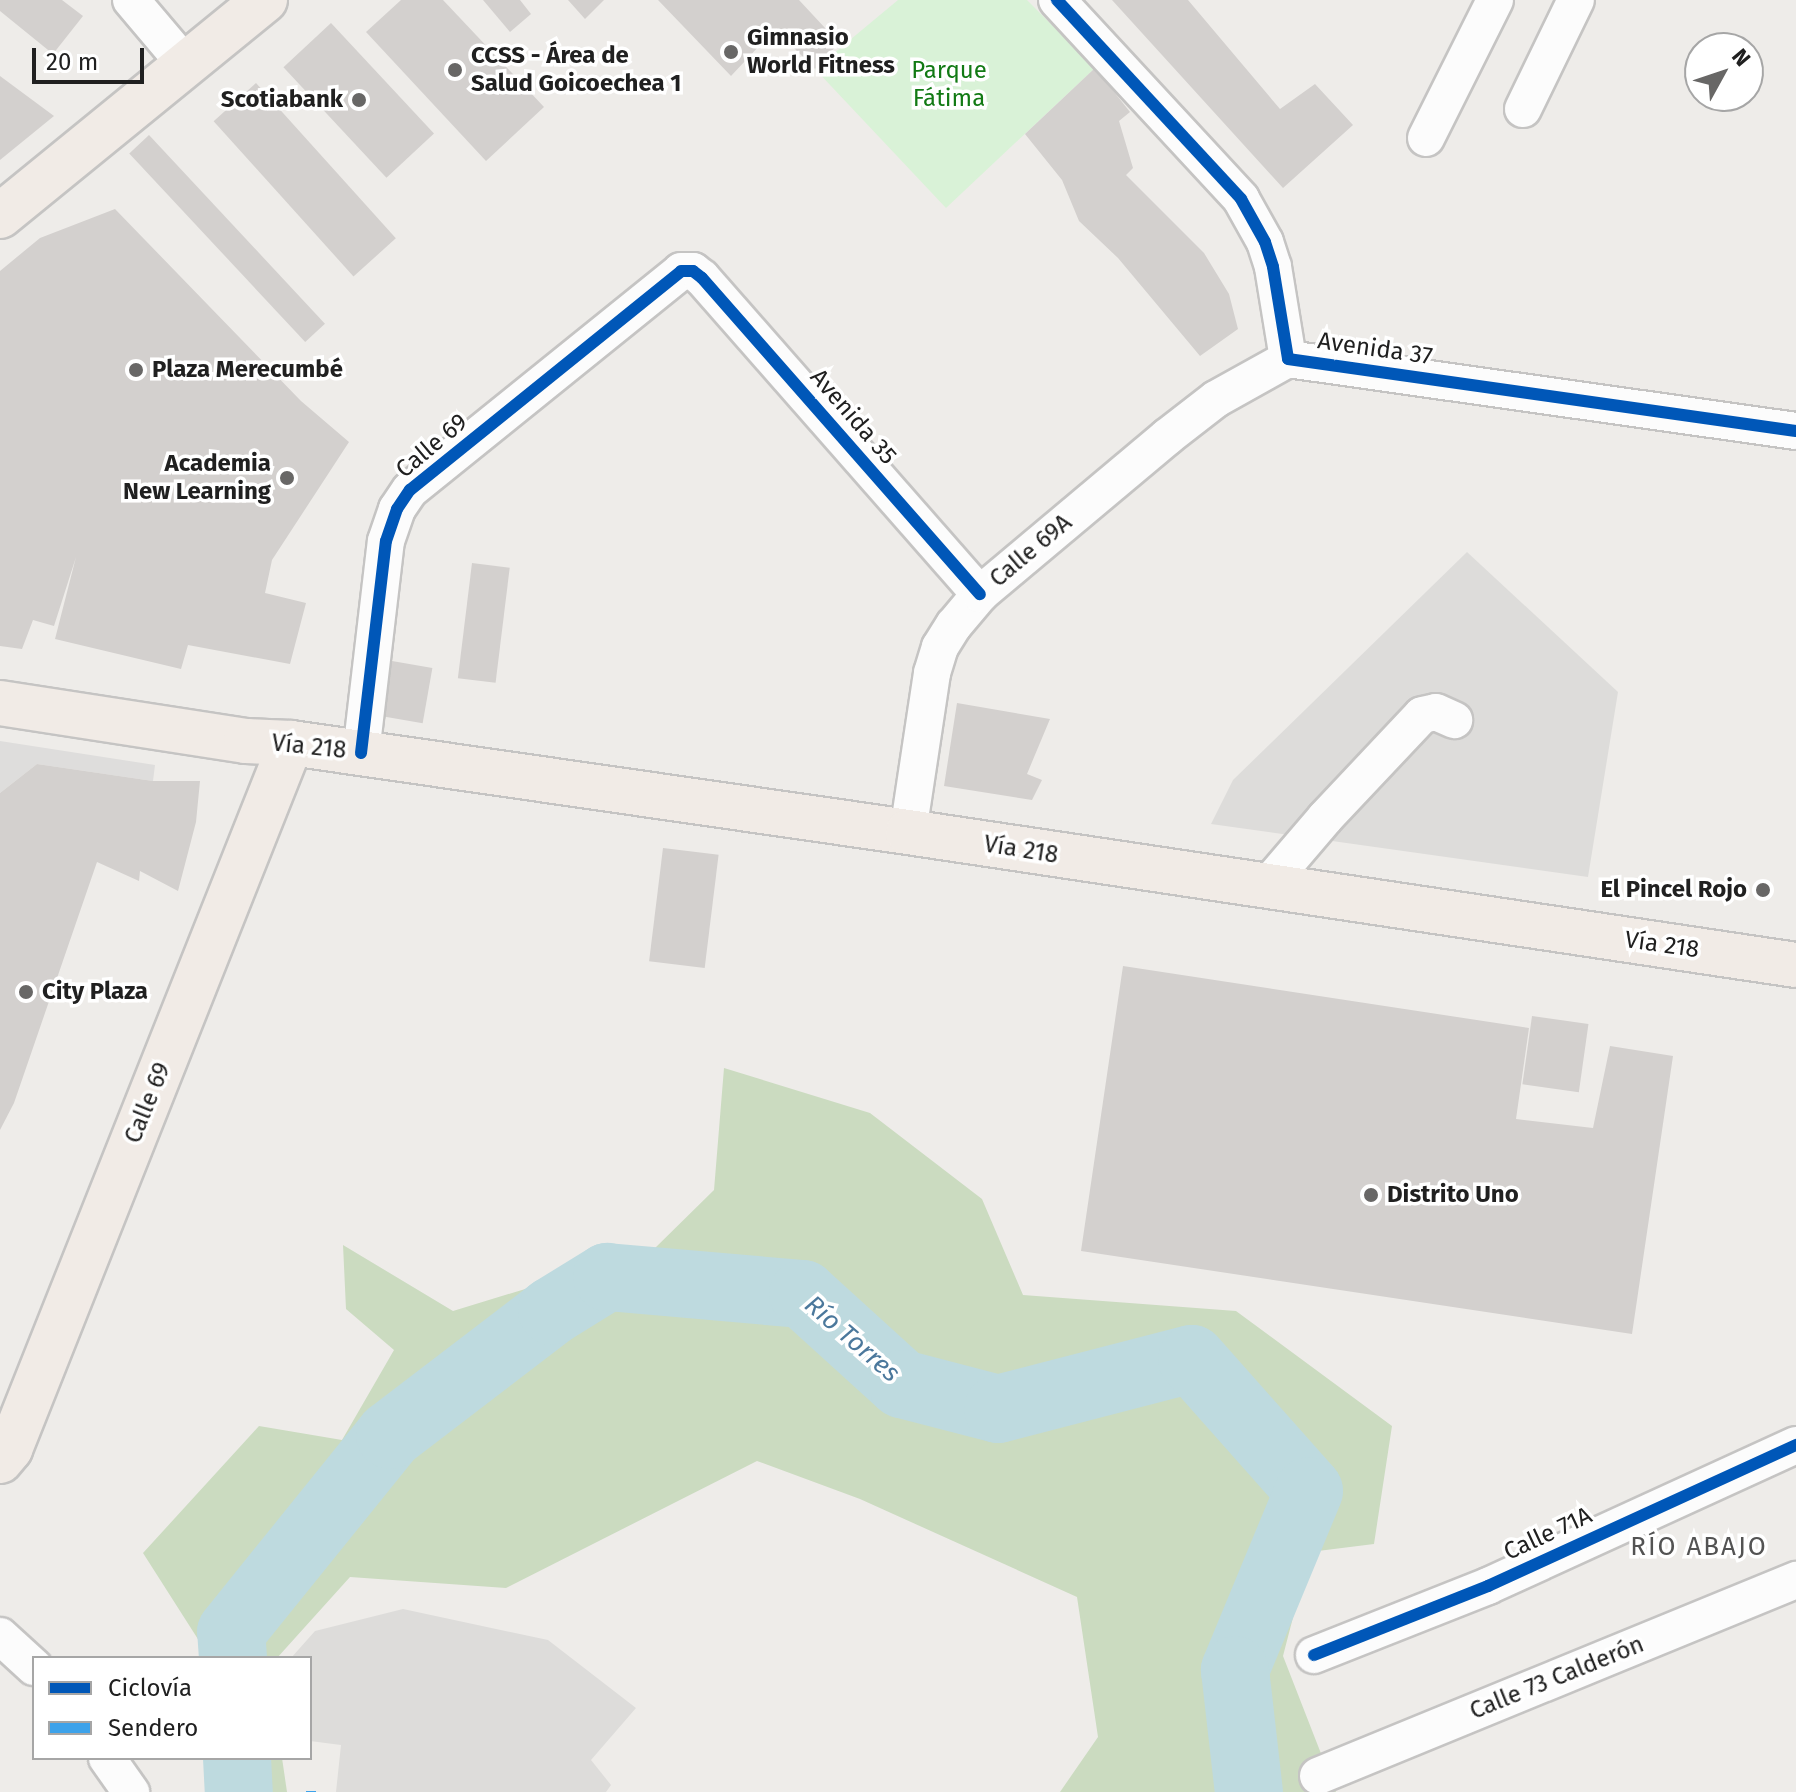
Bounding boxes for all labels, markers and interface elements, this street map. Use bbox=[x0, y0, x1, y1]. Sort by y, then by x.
place label: Gimnasio World Fitness bbox=[747, 24, 895, 80]
scale bar bbox=[36, 32, 148, 82]
north arrow bbox=[1684, 32, 1764, 112]
place label: CCSS - Área de Salud Goicoechea 1 bbox=[471, 42, 681, 98]
marker: Gimnasio World Fitness bbox=[722, 43, 740, 61]
text: N bbox=[1726, 43, 1756, 72]
text: 20 m bbox=[46, 48, 98, 76]
park label: Parque Fátima bbox=[911, 57, 987, 113]
marker: CCSS - Área de Salud Goicoechea 1 bbox=[446, 61, 464, 79]
place label: Scotiabank bbox=[221, 86, 343, 114]
marker: Scotiabank bbox=[350, 91, 368, 109]
street label: Avenida 37 bbox=[1316, 327, 1434, 371]
place label: Plaza Merecumbé bbox=[152, 356, 343, 384]
marker: Plaza Merecumbé bbox=[127, 361, 145, 379]
street label: Avenida 35 bbox=[804, 363, 902, 471]
street label: Calle 69 bbox=[390, 408, 474, 484]
place label: Academia New Learning bbox=[123, 450, 271, 506]
marker: Academia New Learning bbox=[278, 469, 296, 487]
street label: Calle 69A bbox=[984, 508, 1078, 594]
street label: Vía 218 bbox=[270, 729, 348, 765]
street label: Vía 218 bbox=[982, 830, 1060, 870]
place label: El Pincel Rojo bbox=[1600, 876, 1747, 904]
marker: El Pincel Rojo bbox=[1754, 881, 1772, 899]
street label: Vía 218 bbox=[1623, 926, 1701, 964]
place label: City Plaza bbox=[42, 978, 148, 1006]
marker: City Plaza bbox=[17, 983, 35, 1001]
street label: Calle 69 bbox=[119, 1058, 177, 1148]
place label: Distrito Uno bbox=[1387, 1181, 1519, 1209]
marker: Distrito Uno bbox=[1362, 1186, 1380, 1204]
water label: Río Torres bbox=[798, 1289, 906, 1389]
street label: Calle 71A bbox=[1499, 1501, 1597, 1567]
district label: RÍO ABAJO bbox=[1630, 1531, 1768, 1563]
street label: Calle 73 Calderón bbox=[1466, 1630, 1648, 1726]
legend bbox=[32, 1656, 312, 1760]
text: Ciclovía bbox=[108, 1674, 192, 1702]
text: Sendero bbox=[108, 1714, 198, 1742]

